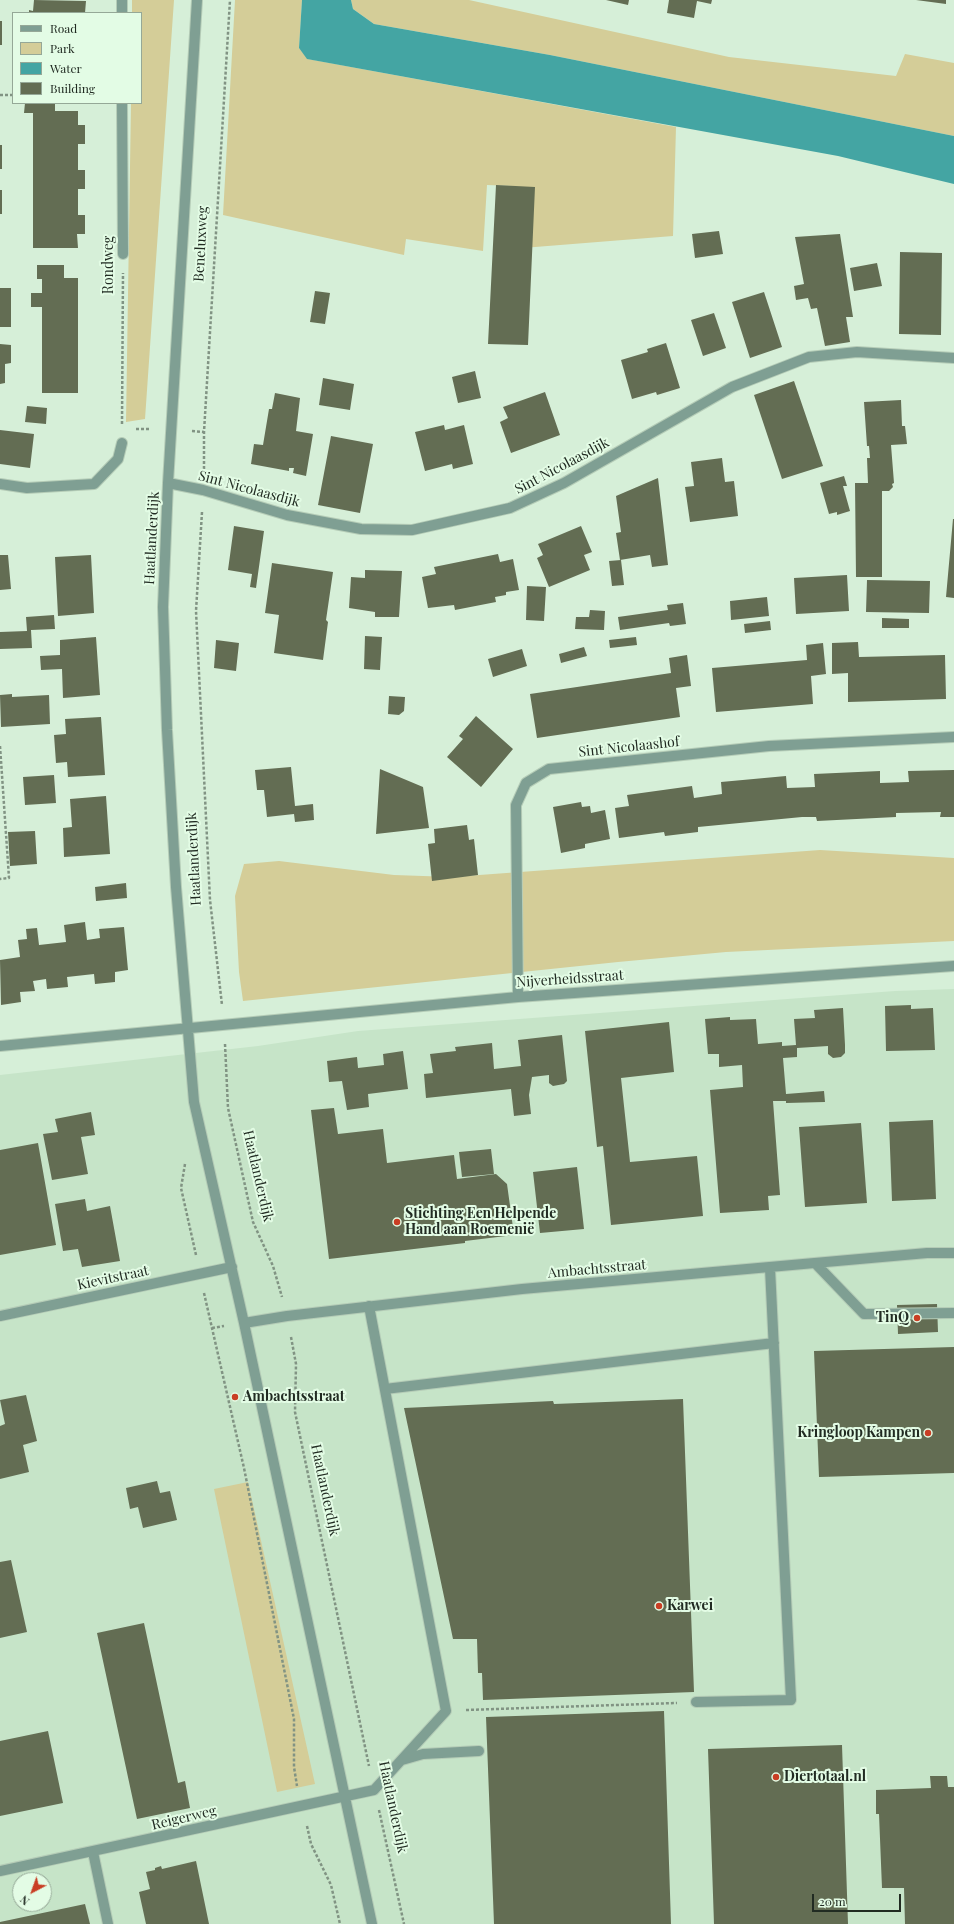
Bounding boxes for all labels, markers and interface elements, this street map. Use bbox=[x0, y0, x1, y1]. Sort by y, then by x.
legend bbox=[12, 12, 142, 104]
text: Road bbox=[50, 20, 77, 36]
text: Park bbox=[50, 40, 75, 56]
text: Water bbox=[50, 60, 82, 76]
text: Building bbox=[50, 80, 95, 96]
street label: Beneluxweg bbox=[191, 206, 211, 282]
street label: Rondweg bbox=[101, 236, 117, 294]
street label: Sint Nicolaasdijk bbox=[512, 434, 612, 498]
street label: Sint Nicolaasdijk bbox=[196, 467, 302, 511]
street label: Haatlanderdijk bbox=[141, 491, 163, 585]
street label: Sint Nicolaashof bbox=[578, 733, 680, 761]
street label: Haatlanderdijk bbox=[183, 812, 205, 906]
street label: Nijverheidsstraat bbox=[516, 967, 624, 991]
street label: Haatlanderdijk bbox=[239, 1129, 277, 1223]
place label: Stichting Een Helpende Hand aan Roemenië bbox=[405, 1206, 556, 1238]
marker: Stichting Een Helpende Hand aan Roemenië bbox=[392, 1217, 402, 1227]
street label: Ambachtsstraat bbox=[547, 1256, 647, 1282]
street label: Kievitstraat bbox=[76, 1262, 150, 1294]
place label: TinQ bbox=[876, 1310, 909, 1326]
marker: TinQ bbox=[912, 1313, 922, 1323]
place label: Ambachtsstraat bbox=[243, 1389, 345, 1405]
marker: Ambachtsstraat bbox=[230, 1392, 240, 1402]
place label: Kringloop Kampen bbox=[797, 1425, 920, 1441]
marker: Kringloop Kampen bbox=[923, 1428, 933, 1438]
street label: Haatlanderdijk bbox=[307, 1442, 343, 1538]
place label: Karwei bbox=[667, 1598, 713, 1614]
marker: Karwei bbox=[654, 1601, 664, 1611]
street label: Haatlanderdijk bbox=[375, 1759, 411, 1855]
place label: Diertotaal.nl bbox=[784, 1769, 866, 1785]
marker: Diertotaal.nl bbox=[771, 1772, 781, 1782]
street label: Reigerweg bbox=[150, 1802, 218, 1834]
north arrow bbox=[12, 1872, 52, 1912]
scale bar bbox=[814, 1886, 903, 1912]
text: N bbox=[17, 1892, 32, 1909]
text: 20 m bbox=[819, 1893, 846, 1909]

